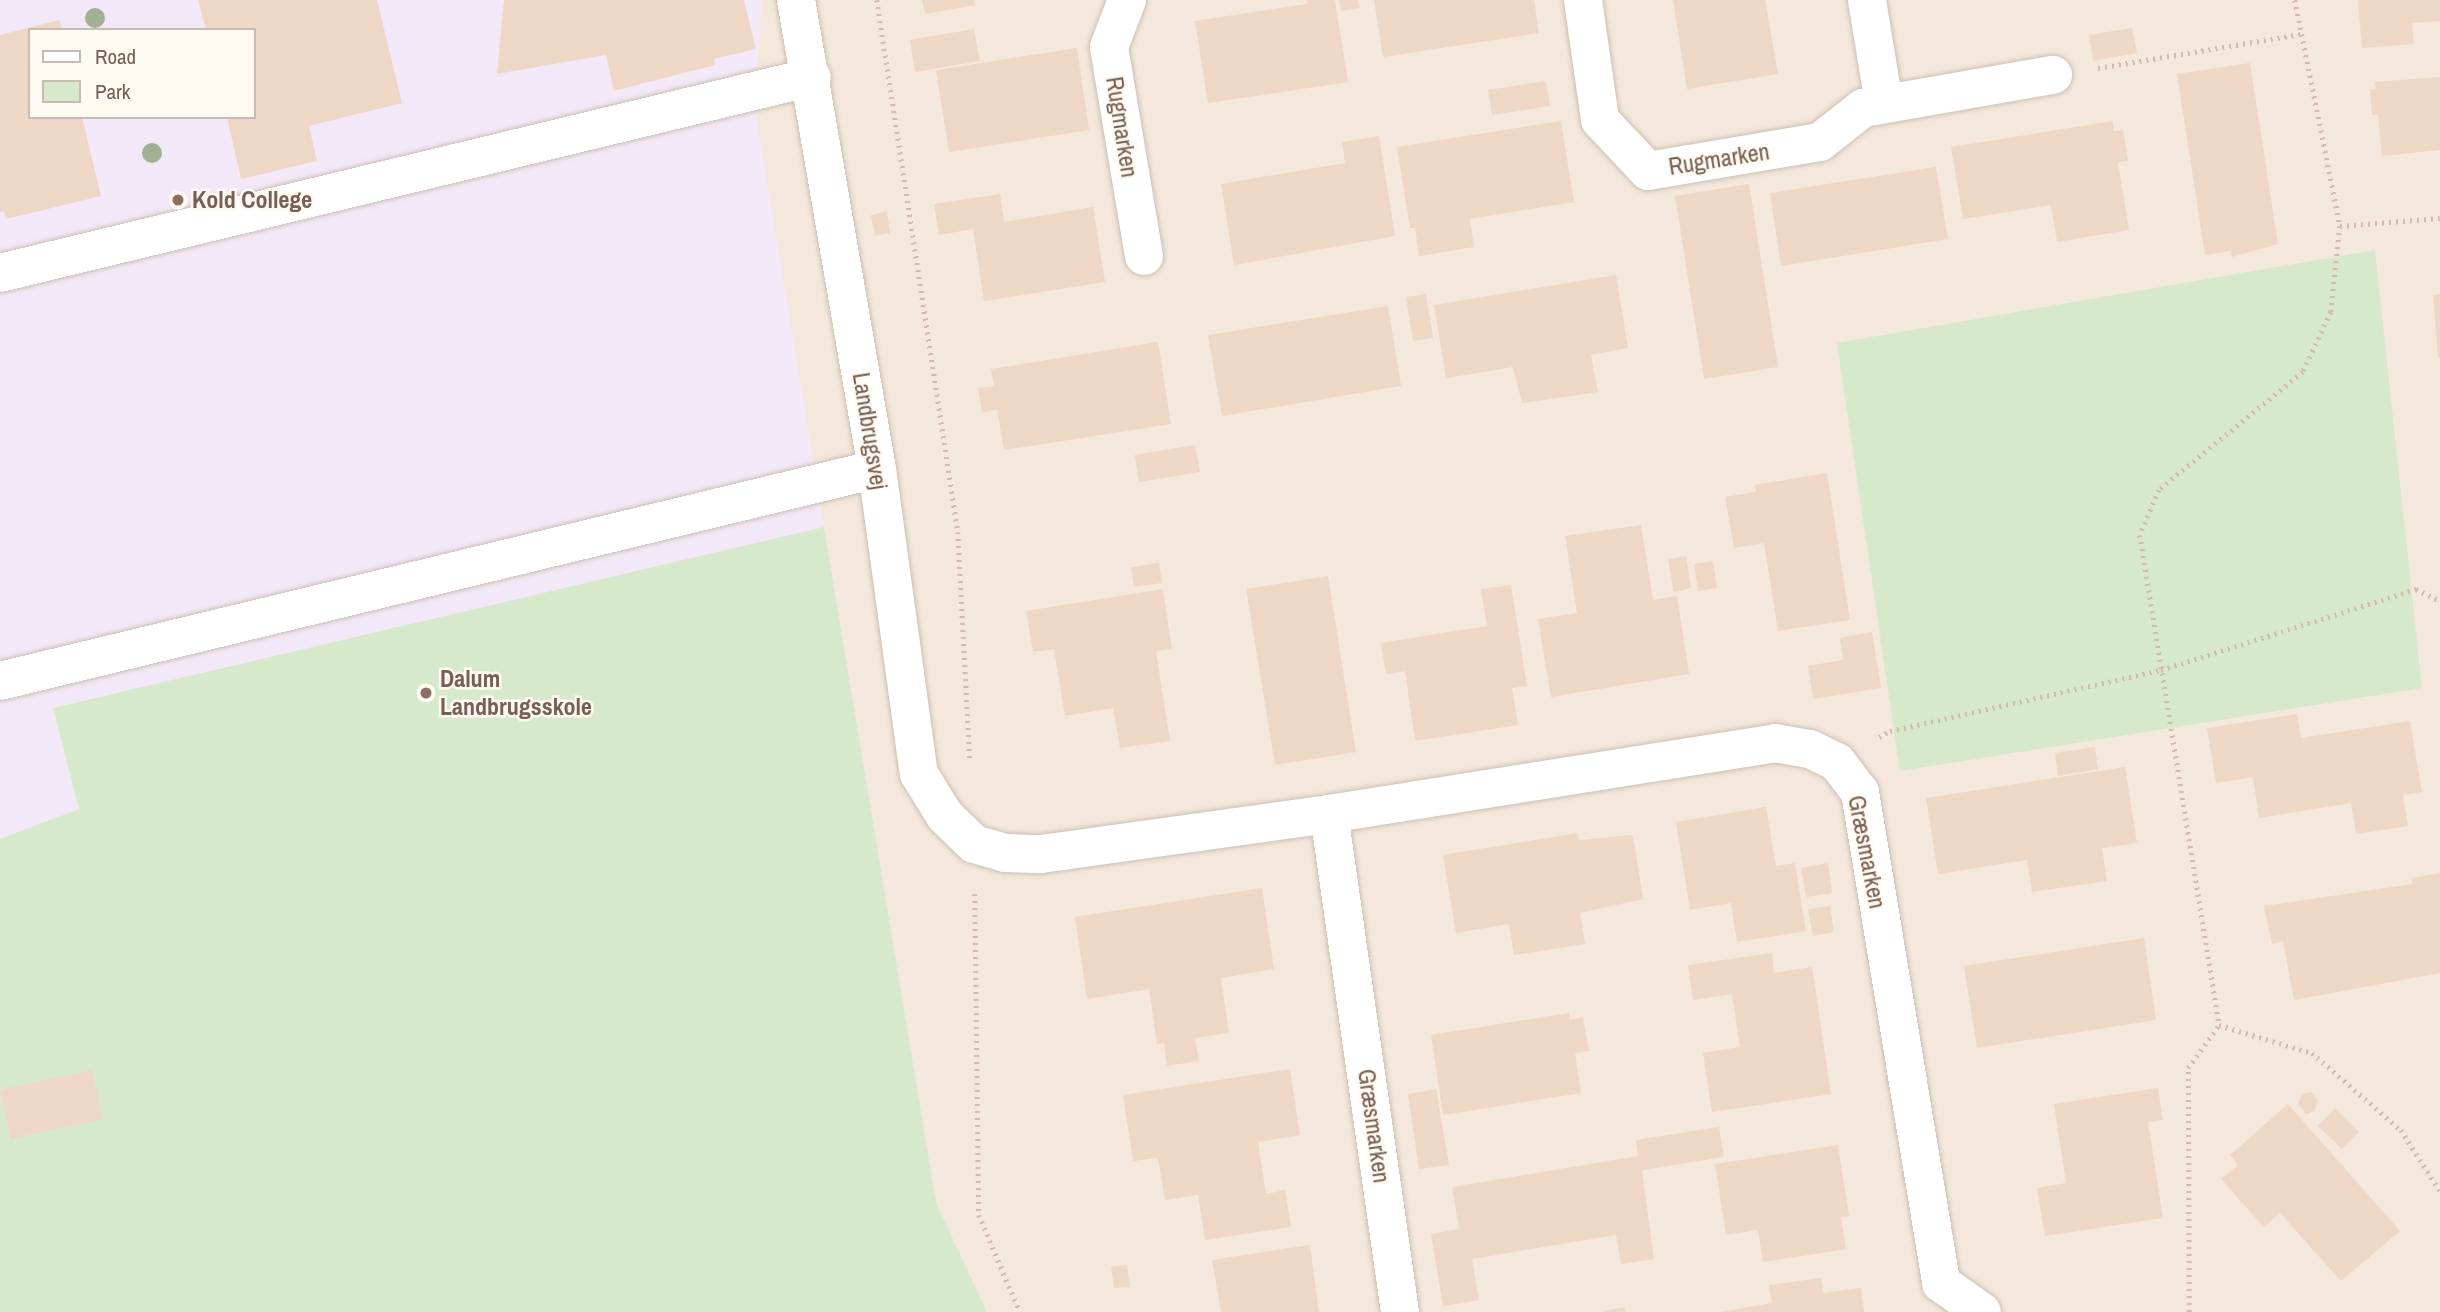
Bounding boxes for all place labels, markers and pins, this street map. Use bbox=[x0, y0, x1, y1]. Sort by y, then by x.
place label: Kold College bbox=[192, 186, 312, 214]
marker: Kold College bbox=[170, 192, 186, 208]
place label: Dalum Landbrugsskole bbox=[440, 665, 592, 721]
marker: Dalum Landbrugsskole bbox=[418, 685, 434, 701]

